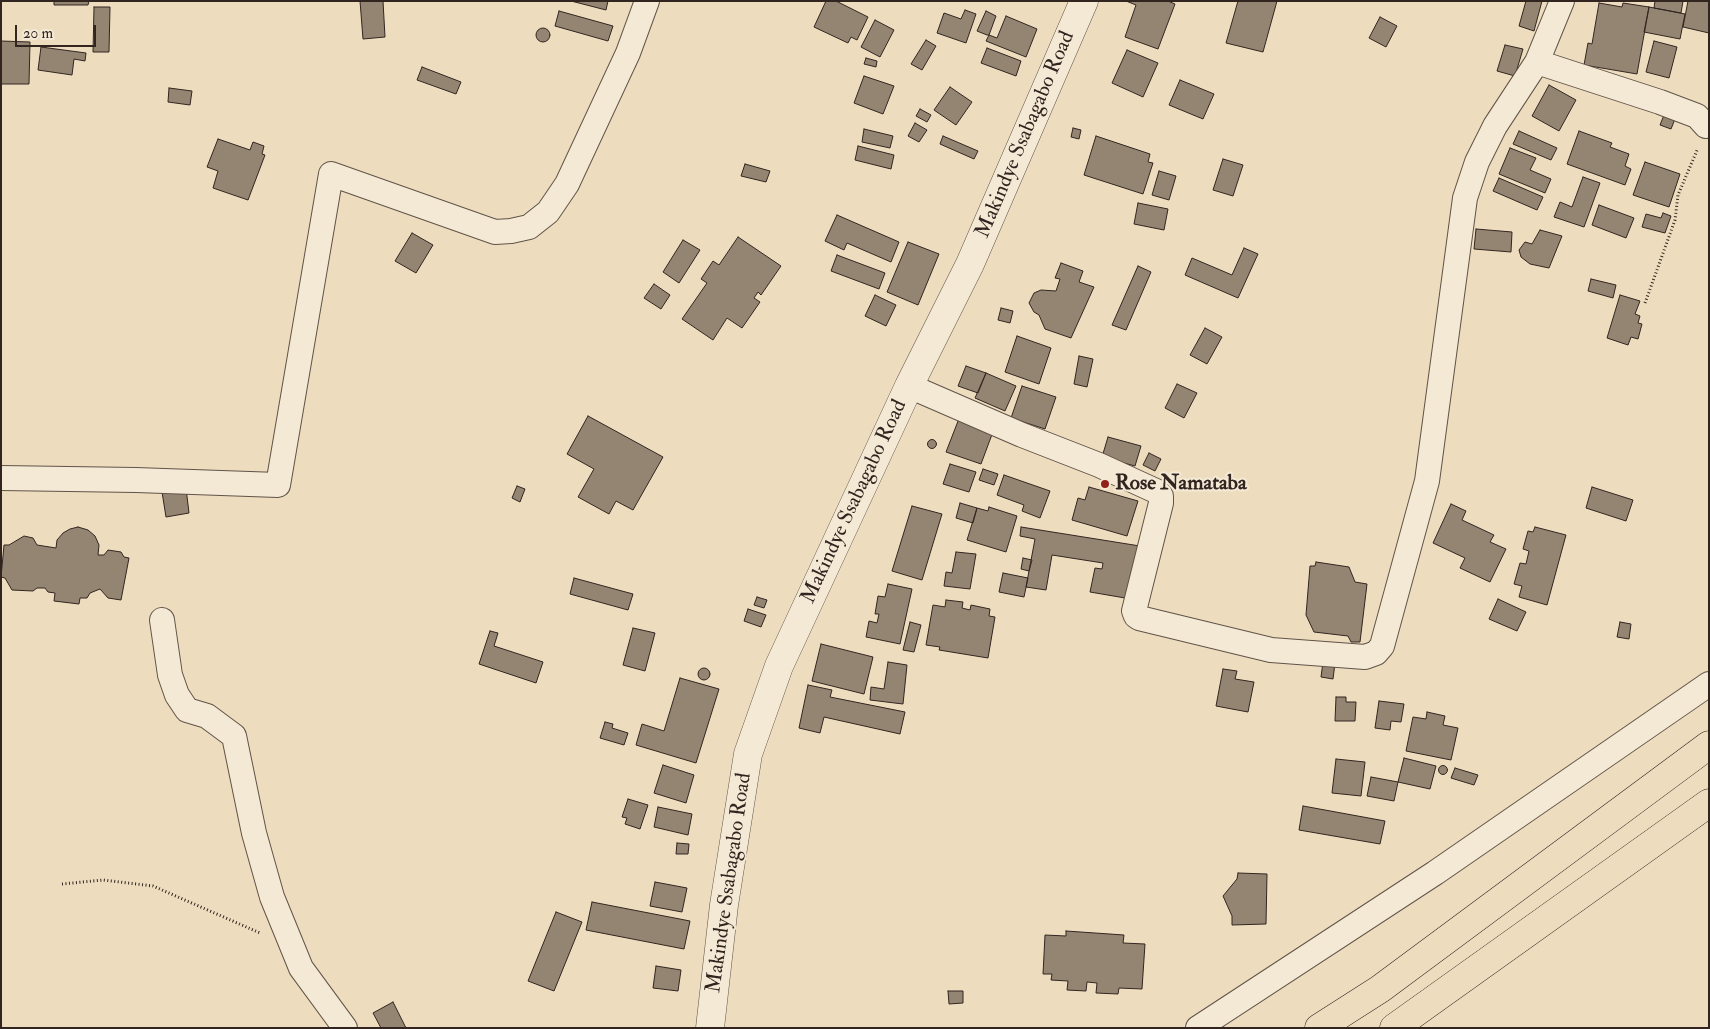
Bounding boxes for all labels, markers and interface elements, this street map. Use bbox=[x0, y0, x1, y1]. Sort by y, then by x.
scale bar bbox=[18, 15, 99, 47]
text: 20 m bbox=[23, 24, 53, 43]
street label: Makindye Ssabagabo Road bbox=[971, 28, 1081, 242]
street label: Makindye Ssabagabo Road bbox=[797, 396, 913, 608]
place label: Rose Namataba bbox=[1115, 471, 1247, 497]
marker: Rose Namataba bbox=[1099, 478, 1111, 490]
street label: Makindye Ssabagabo Road bbox=[702, 771, 758, 995]

